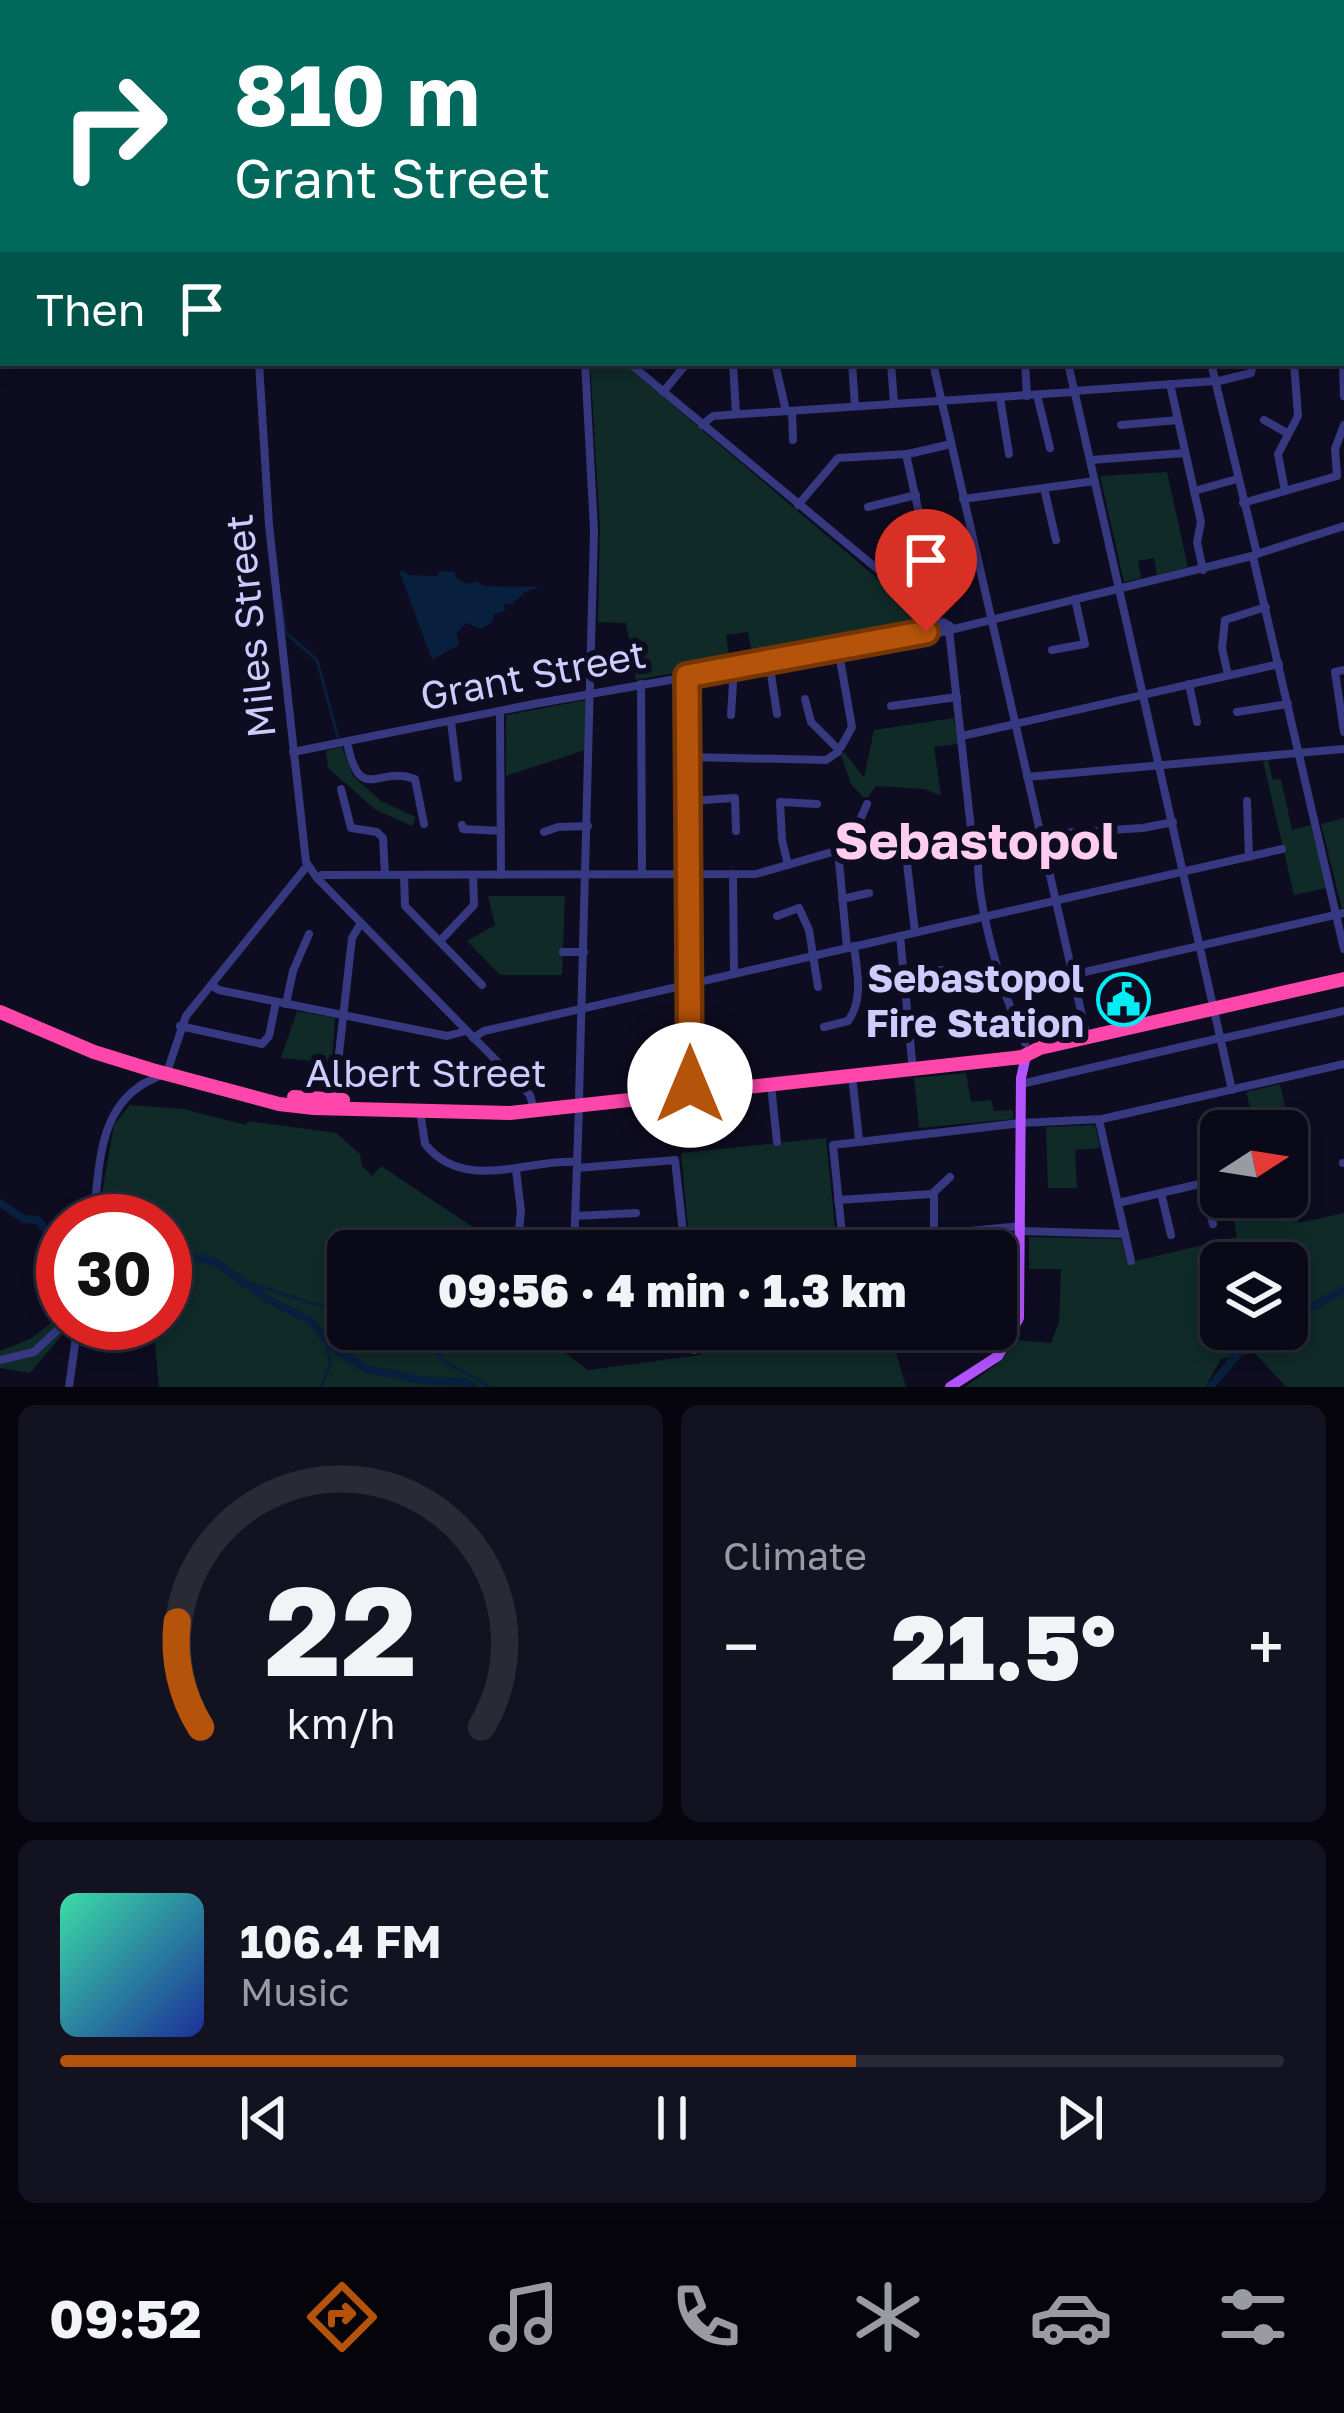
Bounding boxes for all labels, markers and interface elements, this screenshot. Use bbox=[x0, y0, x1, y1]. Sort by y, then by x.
text: 810 m bbox=[234, 44, 480, 144]
icon: right bbox=[36, 48, 192, 204]
text: Grant Street bbox=[234, 145, 551, 210]
icon: arrive bbox=[169, 276, 235, 342]
text: Then bbox=[36, 282, 145, 336]
pin bbox=[875, 509, 977, 632]
street label: Miles Street bbox=[214, 512, 285, 740]
icon: arrive bbox=[893, 527, 959, 593]
street label: Grant Street bbox=[416, 630, 650, 719]
district label: Sebastopol bbox=[834, 809, 1118, 870]
place label: Sebastopol Fire Station bbox=[865, 954, 1084, 1046]
public building icon: Sebastopol Fire Station bbox=[1095, 972, 1151, 1028]
position arrow bbox=[627, 1022, 753, 1148]
street label: Albert Street bbox=[305, 1049, 547, 1096]
north arrow bbox=[1200, 1110, 1308, 1218]
map controls bbox=[1200, 1110, 1308, 1350]
speed limit sign: 30 bbox=[36, 1194, 192, 1350]
button: layers bbox=[1200, 1242, 1308, 1350]
text: 09:56 · 4 min · 1.3 km bbox=[438, 1263, 906, 1317]
text: Climate bbox=[723, 1532, 867, 1579]
text: 22 bbox=[264, 1554, 417, 1703]
text: 21.5° bbox=[891, 1592, 1116, 1700]
text: − bbox=[723, 1606, 759, 1686]
text: + bbox=[1248, 1606, 1284, 1686]
text: km/h bbox=[286, 1696, 395, 1747]
text: 106.4 FM bbox=[240, 1914, 442, 1968]
text: Music bbox=[240, 1968, 350, 2015]
icon: previous bbox=[231, 2085, 297, 2151]
icon: pause bbox=[639, 2085, 705, 2151]
icon: next bbox=[1047, 2085, 1113, 2151]
icon: directions bbox=[300, 2275, 384, 2359]
icon: music bbox=[482, 2275, 566, 2359]
icon: phone bbox=[664, 2275, 748, 2359]
icon: climate bbox=[846, 2275, 930, 2359]
icon: car bbox=[1029, 2275, 1113, 2359]
icon: filters bbox=[1211, 2275, 1295, 2359]
text: 09:52 bbox=[49, 2285, 202, 2350]

